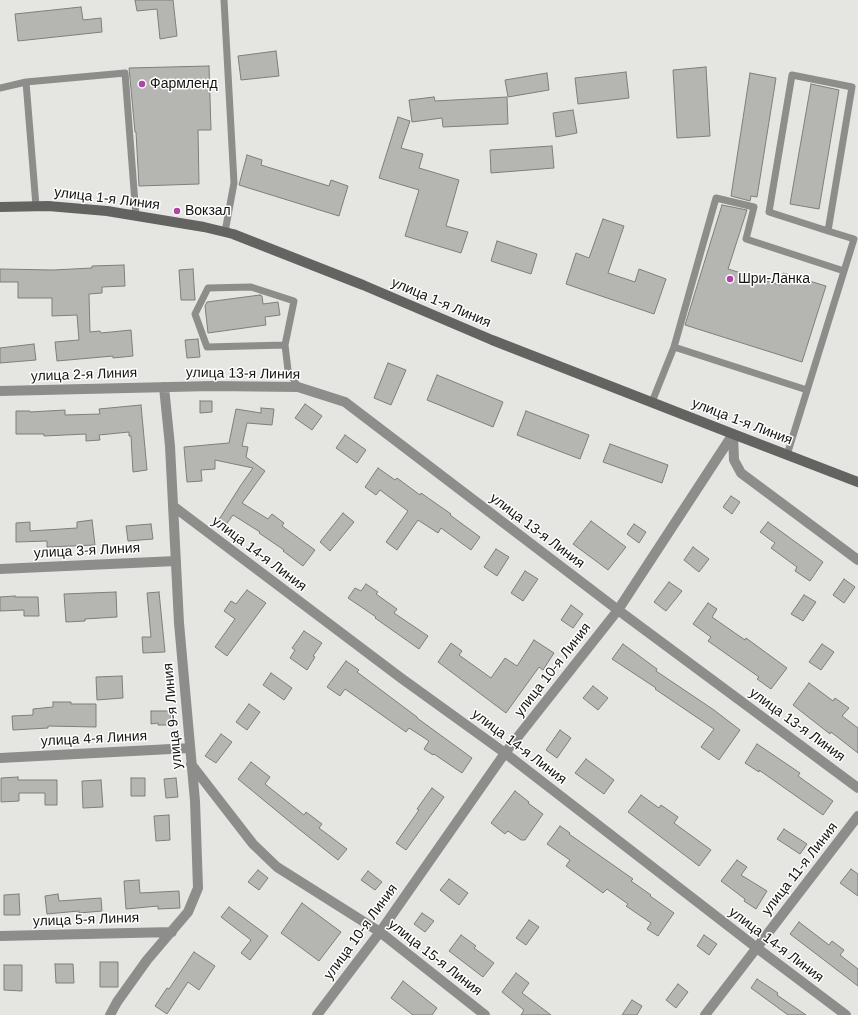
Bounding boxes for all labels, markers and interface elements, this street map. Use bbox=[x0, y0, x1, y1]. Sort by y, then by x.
place label: Фармленд bbox=[150, 76, 218, 92]
marker: Фармленд bbox=[137, 79, 147, 89]
street label: улица 1-я Линия bbox=[53, 184, 161, 214]
place label: Вокзал bbox=[185, 203, 231, 219]
marker: Вокзал bbox=[172, 206, 182, 216]
place label: Шри-Ланка bbox=[738, 271, 810, 287]
street label: улица 1-я Линия bbox=[389, 274, 493, 332]
marker: Шри-Ланка bbox=[725, 274, 735, 284]
street label: улица 2-я Линия bbox=[31, 365, 137, 385]
street label: улица 13-я Линия bbox=[186, 365, 300, 383]
street label: улица 1-я Линия bbox=[689, 395, 795, 449]
street label: улица 13-я Линия bbox=[486, 490, 588, 572]
street label: улица 14-я Линия bbox=[208, 513, 310, 595]
street label: улица 3-я Линия bbox=[33, 540, 141, 562]
street label: улица 10-я Линия bbox=[511, 620, 595, 720]
street label: улица 9-я Линия bbox=[160, 662, 186, 770]
street label: улица 13-я Линия bbox=[746, 685, 848, 765]
street label: улица 14-я Линия bbox=[468, 706, 570, 788]
street label: улица 4-я Линия bbox=[40, 728, 148, 750]
street label: улица 11-я Линия bbox=[759, 819, 841, 919]
street label: улица 10-я Линия bbox=[321, 881, 401, 983]
street label: улица 14-я Линия bbox=[725, 904, 827, 986]
street label: улица 5-я Линия bbox=[33, 910, 139, 930]
street label: улица 15-я Линия bbox=[385, 916, 485, 1000]

